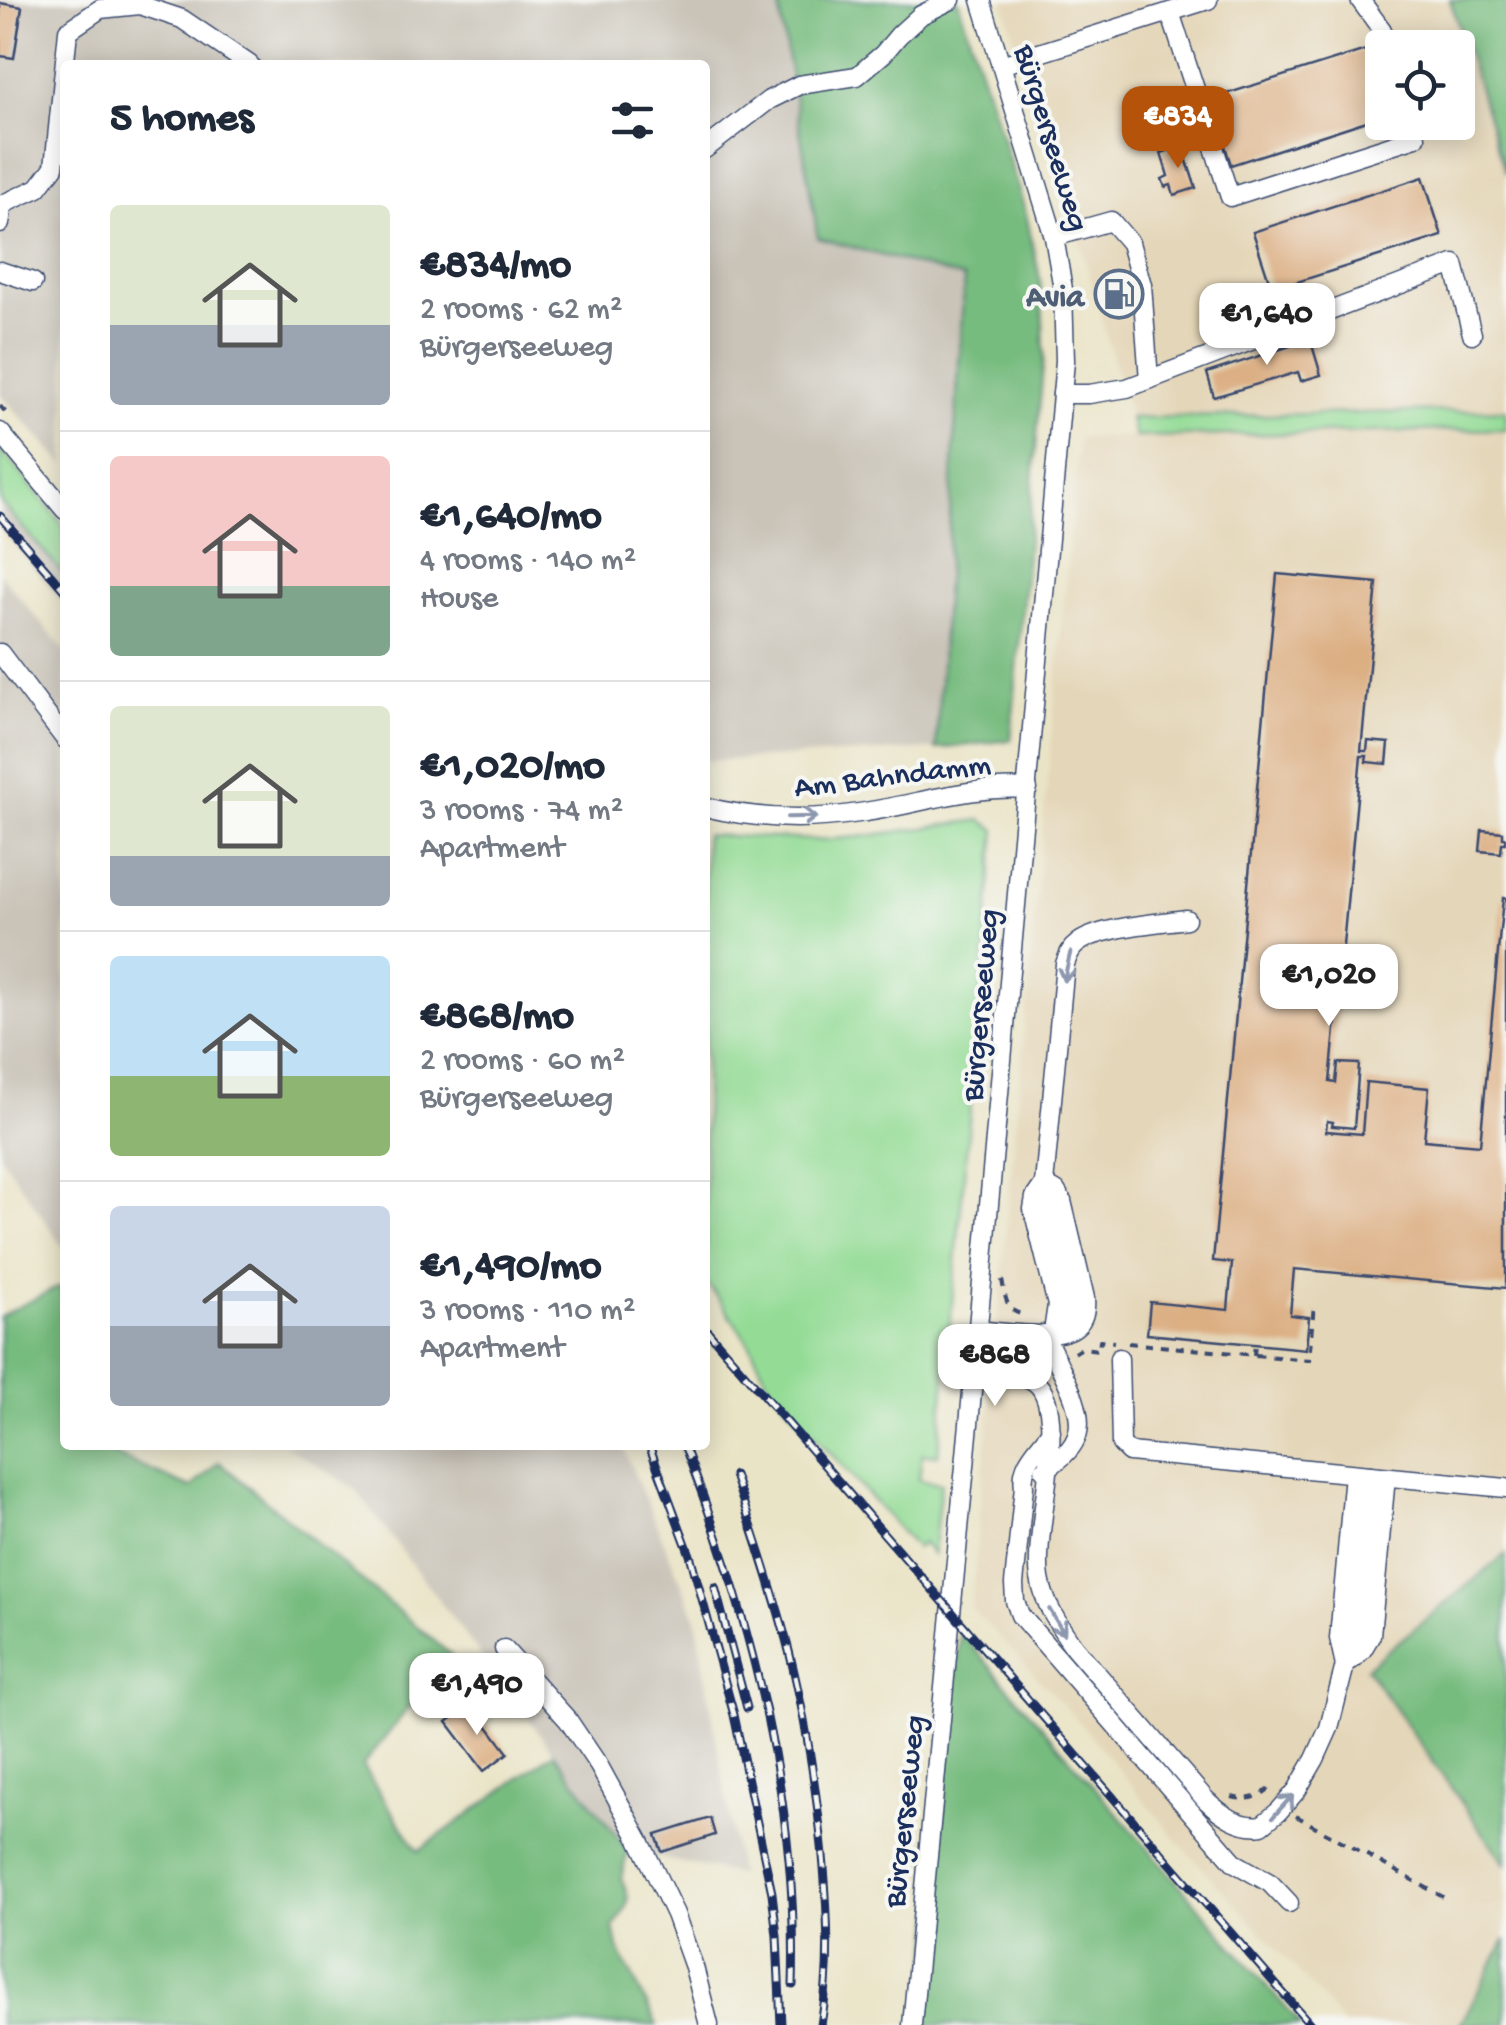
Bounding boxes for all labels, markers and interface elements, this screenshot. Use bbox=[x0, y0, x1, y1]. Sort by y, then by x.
map controls bbox=[1365, 30, 1475, 140]
button: locate bbox=[1365, 30, 1475, 140]
street label: Bürgerseeweg bbox=[1003, 40, 1096, 236]
pin: €834 bbox=[1119, 86, 1237, 171]
icon: filters bbox=[605, 93, 660, 148]
text: 5 homes bbox=[110, 96, 253, 145]
text: €834 bbox=[1144, 99, 1212, 137]
text: €834/mo bbox=[420, 243, 571, 292]
icon: home bbox=[190, 245, 310, 365]
fuel station icon: Avia bbox=[1093, 268, 1145, 320]
place label: Avia bbox=[1025, 280, 1086, 318]
pin: €1,640 bbox=[1186, 283, 1348, 368]
text: 2 rooms · 62 m² bbox=[420, 292, 622, 330]
text: €1,640 bbox=[1221, 296, 1313, 334]
text: Bürgerseeweg bbox=[420, 330, 613, 368]
text: €1,640/mo bbox=[420, 494, 602, 543]
icon: home bbox=[190, 496, 310, 616]
text: 4 rooms · 140 m² bbox=[420, 543, 636, 581]
text: House bbox=[420, 581, 498, 619]
text: €1,020/mo bbox=[420, 744, 605, 793]
icon: home bbox=[190, 746, 310, 866]
street label: Am Bahndamm bbox=[792, 747, 993, 809]
text: 3 rooms · 74 m² bbox=[420, 793, 623, 831]
one-way arrow bbox=[785, 808, 817, 827]
text: Apartment bbox=[420, 831, 564, 869]
street label: Bürgerseeweg bbox=[956, 908, 1010, 1104]
pin: €1,020 bbox=[1248, 944, 1410, 1029]
one-way arrow bbox=[1057, 950, 1075, 982]
text: €1,020 bbox=[1282, 957, 1376, 995]
text: €868/mo bbox=[420, 994, 574, 1043]
icon: home bbox=[190, 996, 310, 1116]
text: 2 rooms · 60 m² bbox=[420, 1043, 625, 1081]
text: Bürgerseeweg bbox=[420, 1081, 613, 1119]
text: €1,490/mo bbox=[420, 1244, 602, 1293]
icon: home bbox=[190, 1246, 310, 1366]
text: 3 rooms · 110 m² bbox=[420, 1293, 635, 1331]
pin: €868 bbox=[936, 1324, 1054, 1409]
text: Apartment bbox=[420, 1331, 564, 1369]
text: €868 bbox=[960, 1337, 1030, 1375]
one-way arrow bbox=[1048, 1607, 1068, 1636]
pin: €1,490 bbox=[396, 1653, 558, 1738]
text: €1,490 bbox=[431, 1666, 523, 1704]
street label: Bürgerseeweg bbox=[878, 1714, 936, 1911]
one-way arrow bbox=[1271, 1794, 1294, 1819]

